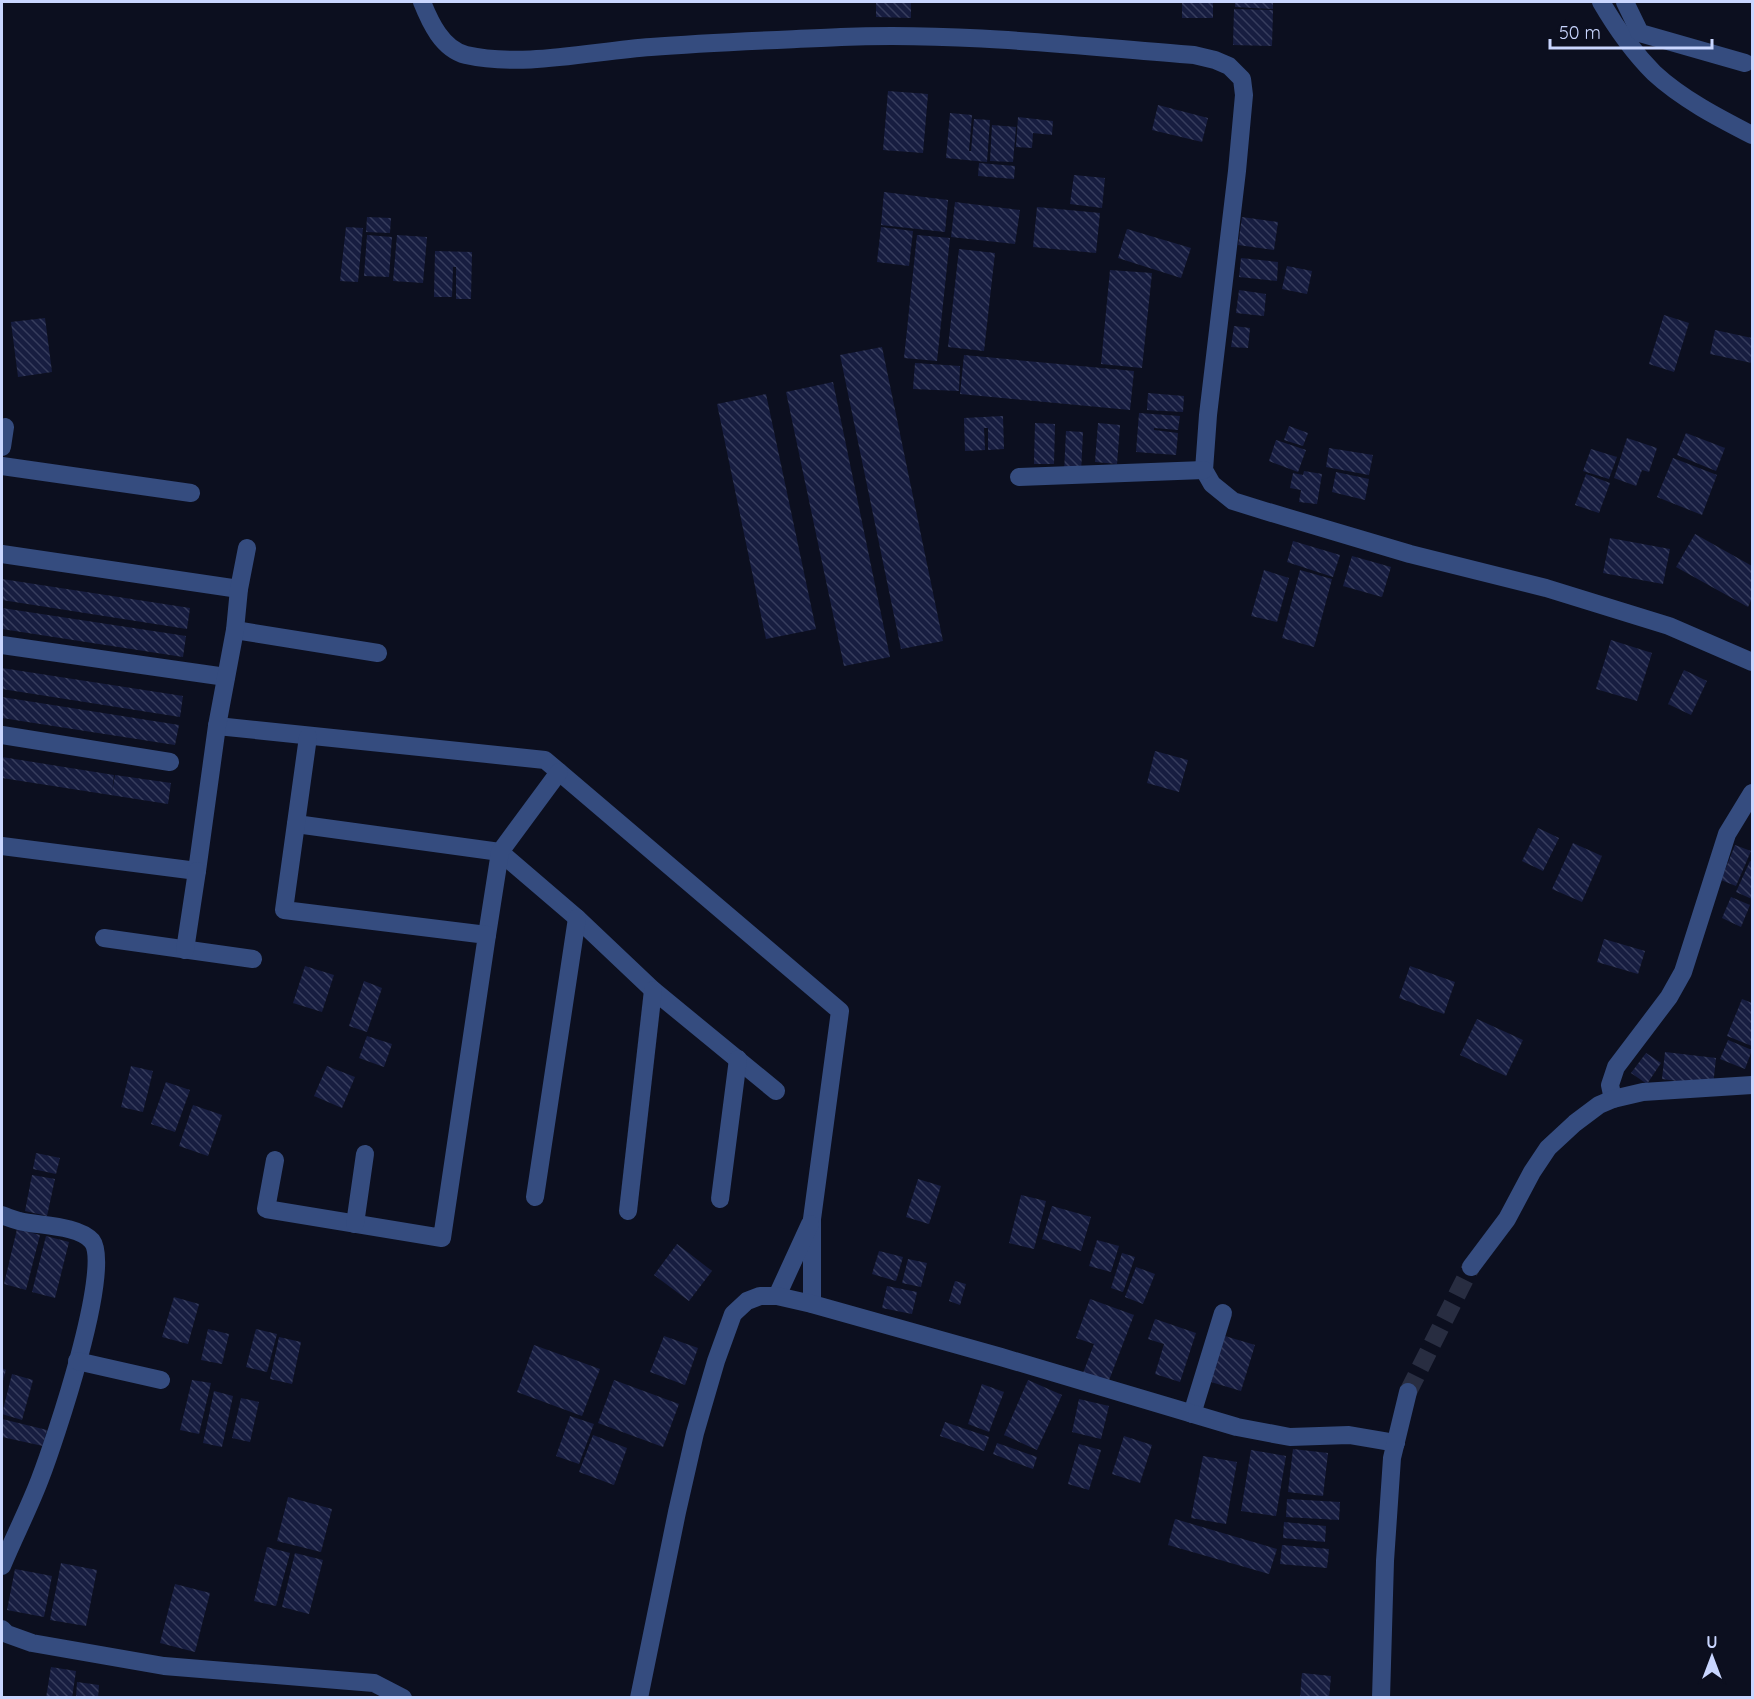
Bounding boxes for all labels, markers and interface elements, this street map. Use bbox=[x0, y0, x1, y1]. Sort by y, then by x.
scale bar bbox=[1550, 12, 1712, 50]
text: 50 m bbox=[1559, 21, 1601, 44]
north arrow bbox=[1682, 1627, 1742, 1687]
text: U bbox=[1706, 1632, 1718, 1652]

